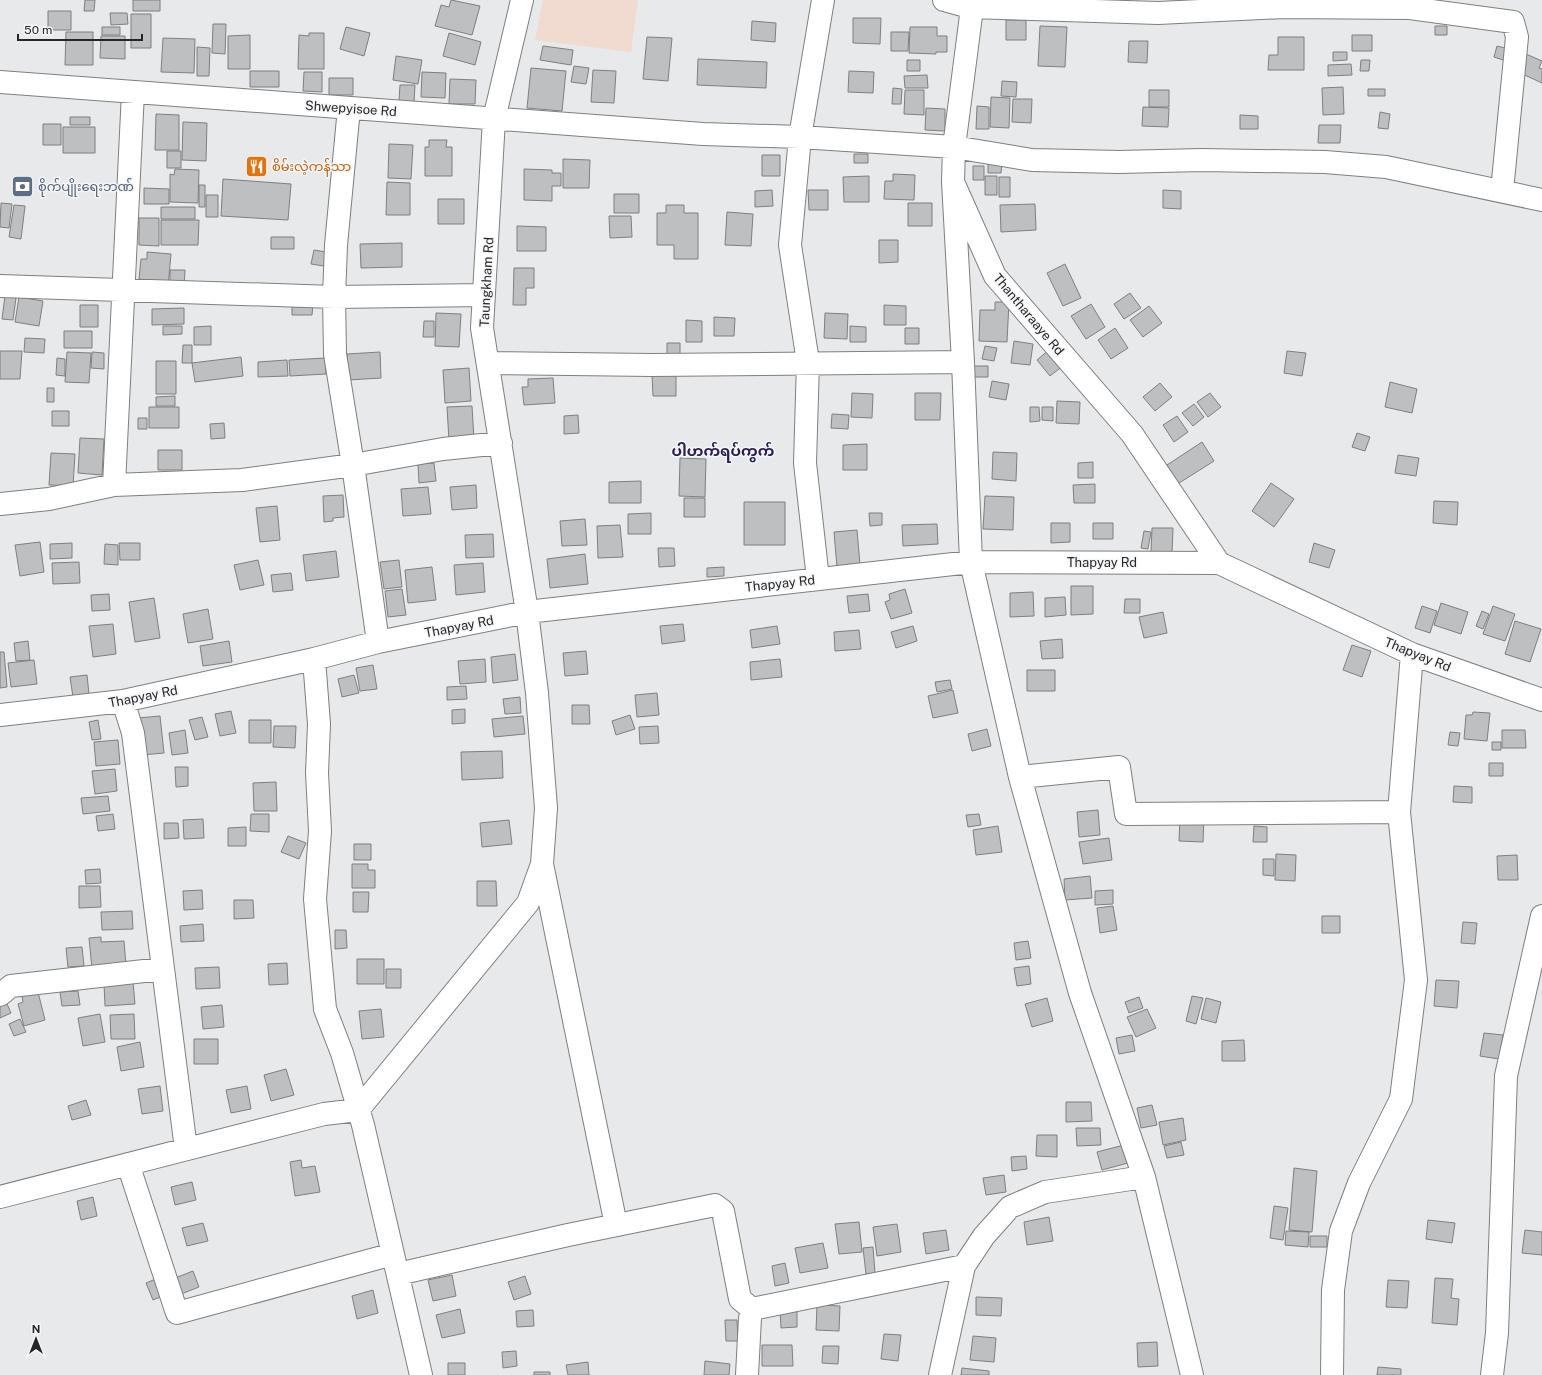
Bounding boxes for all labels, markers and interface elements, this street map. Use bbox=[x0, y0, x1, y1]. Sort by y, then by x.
scale bar bbox=[18, 16, 142, 42]
text: 50 m bbox=[24, 23, 52, 37]
street label: Shwepyisoe Rd bbox=[305, 98, 397, 119]
restaurant icon: စိမ်းလဲ့ကန်သာ bbox=[243, 153, 269, 179]
place label: စိမ်းလဲ့ကန်သာ bbox=[272, 158, 351, 177]
bank icon: စိုက်ပျိုးရေးဘဏ် bbox=[9, 173, 35, 199]
place label: စိုက်ပျိုးရေးဘဏ် bbox=[38, 178, 134, 197]
street label: Taungkham Rd bbox=[477, 237, 496, 327]
street label: Thantharaaye Rd bbox=[990, 270, 1067, 358]
district label: ပါဟက်ရပ်ကွက် bbox=[672, 441, 774, 463]
street label: Thapyay Rd bbox=[1067, 555, 1137, 570]
street label: Thapyay Rd bbox=[744, 572, 816, 595]
street label: Thapyay Rd bbox=[423, 612, 495, 641]
street label: Thapyay Rd bbox=[1382, 634, 1453, 675]
street label: Thapyay Rd bbox=[107, 682, 179, 711]
north arrow bbox=[16, 1319, 56, 1359]
text: N bbox=[32, 1323, 40, 1335]

